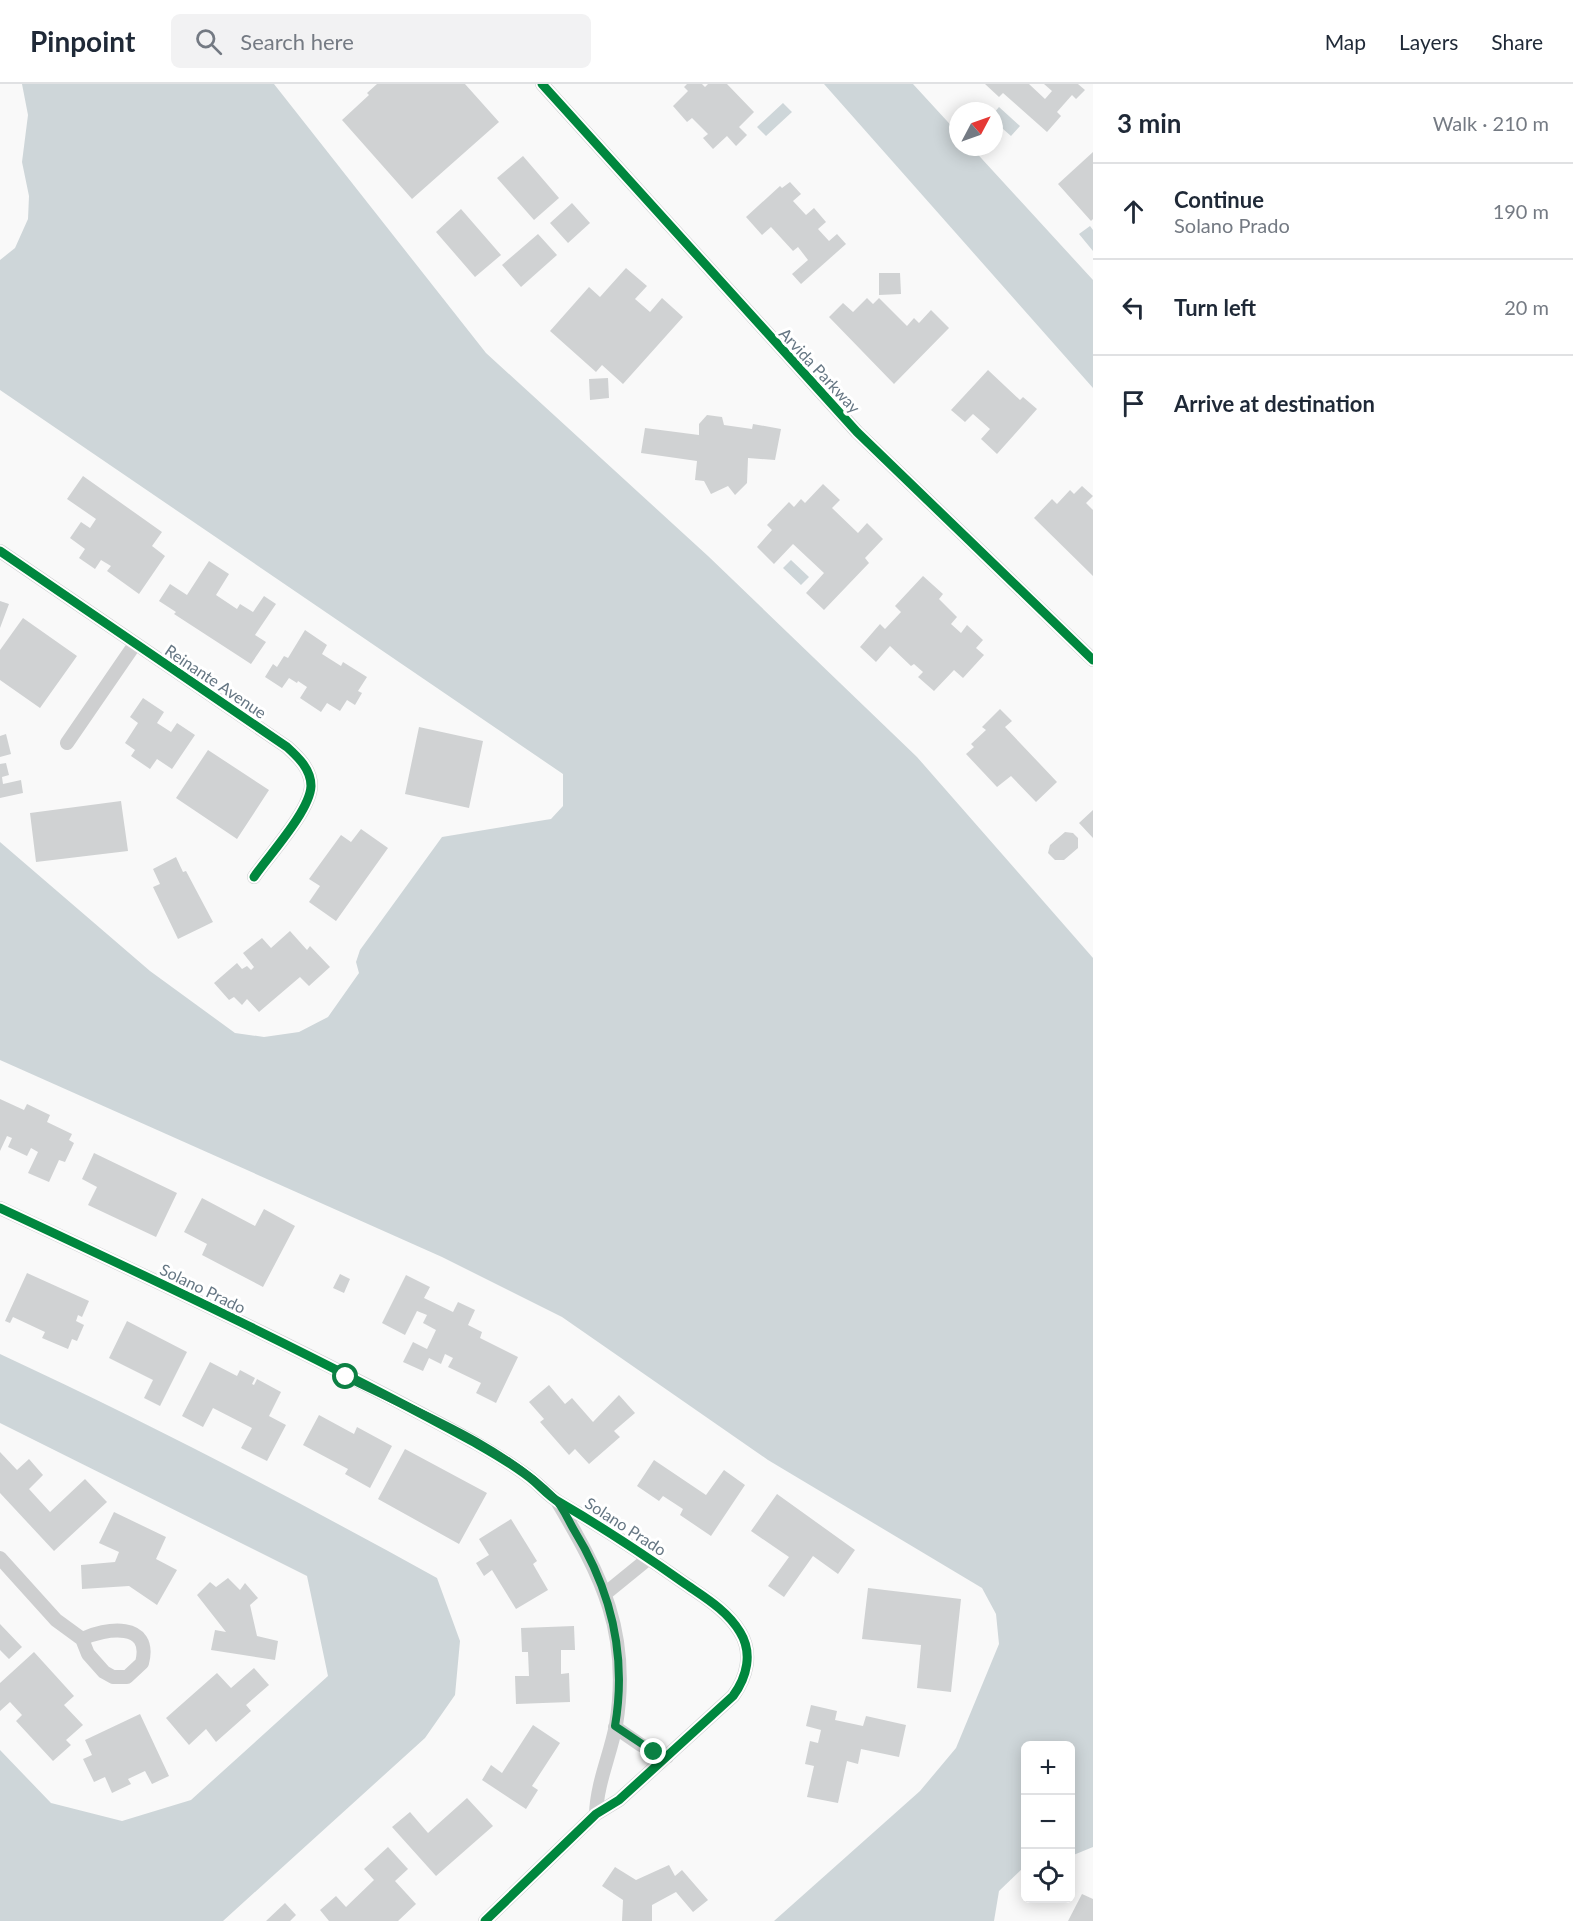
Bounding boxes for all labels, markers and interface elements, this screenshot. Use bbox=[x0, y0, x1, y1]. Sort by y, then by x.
search box bbox=[171, 14, 591, 68]
text: Pinpoint bbox=[30, 24, 135, 58]
icon: search bbox=[192, 25, 225, 58]
text: Search here bbox=[240, 28, 354, 55]
text: Map bbox=[1325, 29, 1366, 54]
text: Layers bbox=[1399, 29, 1458, 54]
text: Share bbox=[1491, 29, 1543, 54]
north arrow bbox=[949, 102, 1003, 156]
text: 3 min bbox=[1117, 107, 1181, 139]
text: Walk · 210 m bbox=[1433, 111, 1549, 135]
text: Continue bbox=[1174, 186, 1264, 213]
icon: ahead bbox=[1117, 195, 1150, 228]
text: 190 m bbox=[1493, 199, 1549, 223]
text: Solano Prado bbox=[1174, 213, 1290, 237]
icon: left bbox=[1117, 291, 1150, 324]
text: Turn left bbox=[1174, 294, 1256, 321]
text: 20 m bbox=[1504, 295, 1549, 319]
street label: Arvida Parkway bbox=[776, 323, 865, 417]
icon: arrive bbox=[1117, 387, 1150, 420]
text: Arrive at destination bbox=[1174, 390, 1375, 417]
street label: Reinante Avenue bbox=[162, 640, 270, 722]
street label: Solano Prado bbox=[157, 1259, 249, 1317]
route start bbox=[332, 1363, 358, 1389]
street label: Solano Prado bbox=[582, 1493, 670, 1559]
route end bbox=[640, 1738, 666, 1764]
map controls bbox=[1021, 1741, 1075, 1903]
button: + bbox=[1021, 1741, 1075, 1795]
button: − bbox=[1021, 1795, 1075, 1849]
button: locate bbox=[1021, 1849, 1075, 1903]

